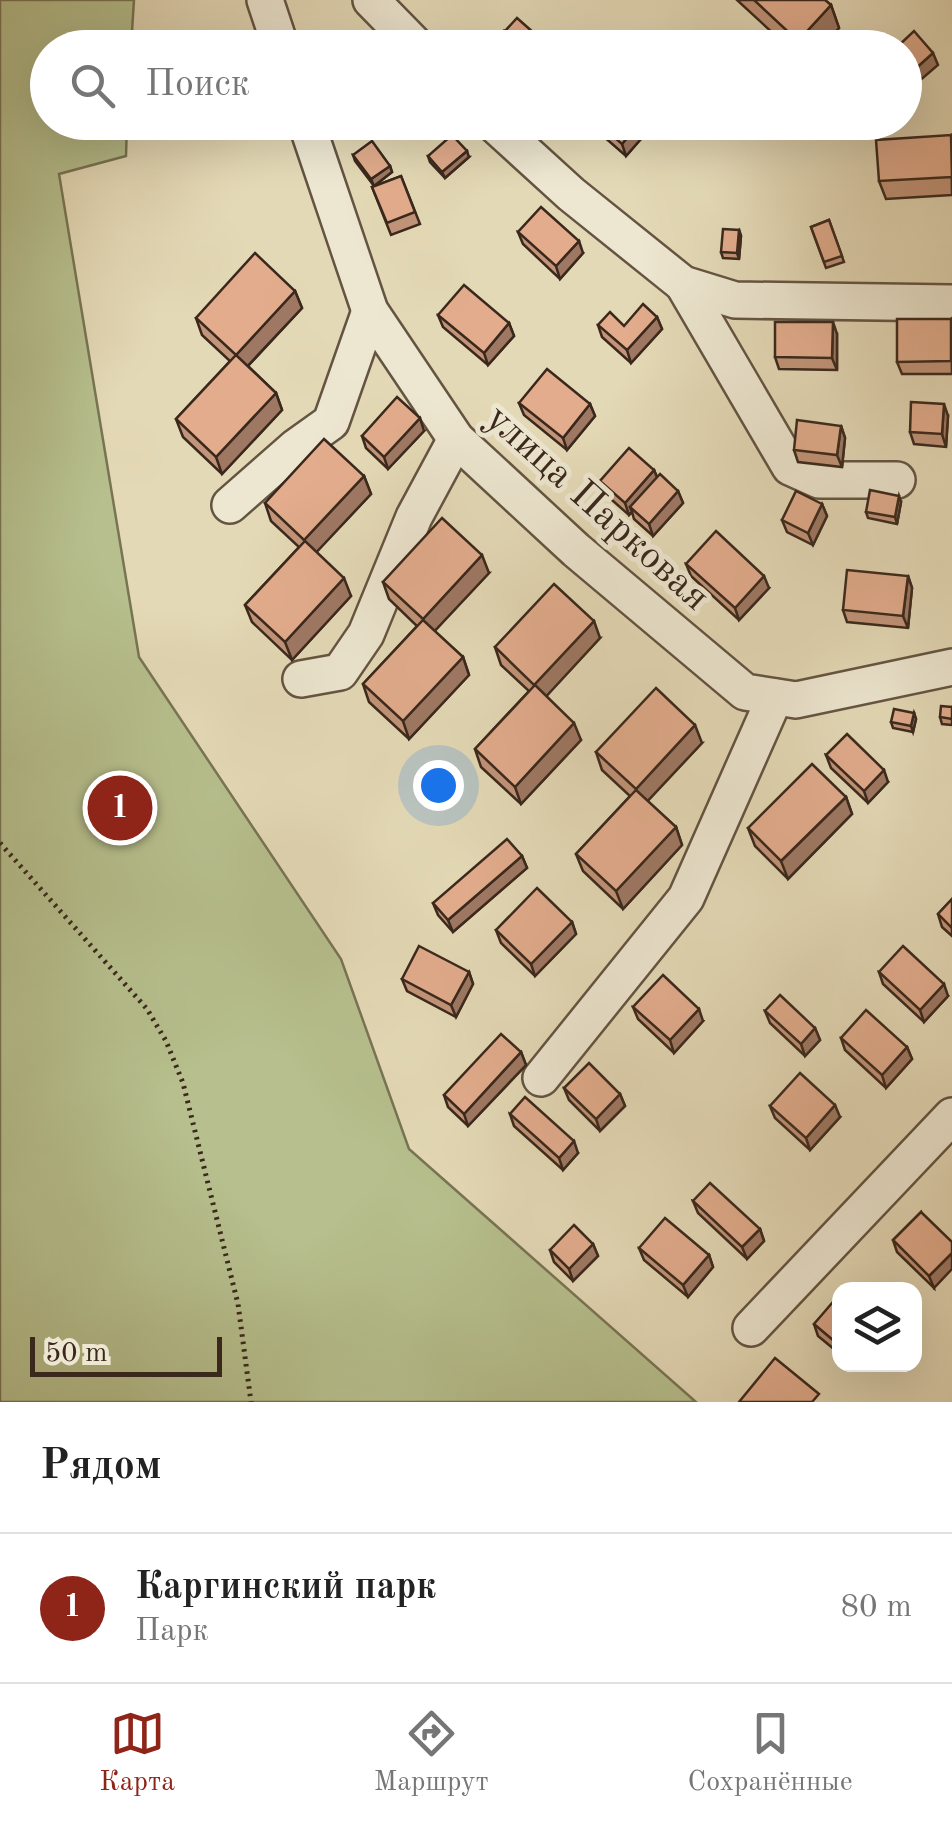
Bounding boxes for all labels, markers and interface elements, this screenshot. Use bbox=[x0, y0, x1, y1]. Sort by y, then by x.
search box bbox=[30, 30, 922, 140]
icon: search bbox=[65, 58, 120, 113]
text: Поиск bbox=[145, 66, 250, 104]
street label: улица Парковая bbox=[477, 399, 716, 619]
your location bbox=[413, 760, 464, 811]
pin: 1 bbox=[88, 770, 152, 846]
map controls bbox=[832, 1282, 922, 1372]
button: layers bbox=[832, 1282, 922, 1372]
scale bar bbox=[30, 1332, 222, 1376]
text: 50 m bbox=[45, 1340, 108, 1368]
text: Рядом bbox=[40, 1446, 162, 1488]
text: Каргинский парк bbox=[135, 1569, 436, 1607]
text: 1 bbox=[63, 1592, 82, 1624]
text: 80 m bbox=[841, 1592, 912, 1624]
text: Парк bbox=[135, 1616, 209, 1648]
tab: Карта bbox=[99, 1706, 175, 1801]
tab: Маршрут bbox=[374, 1706, 489, 1801]
tab: Сохранённые bbox=[687, 1706, 853, 1801]

